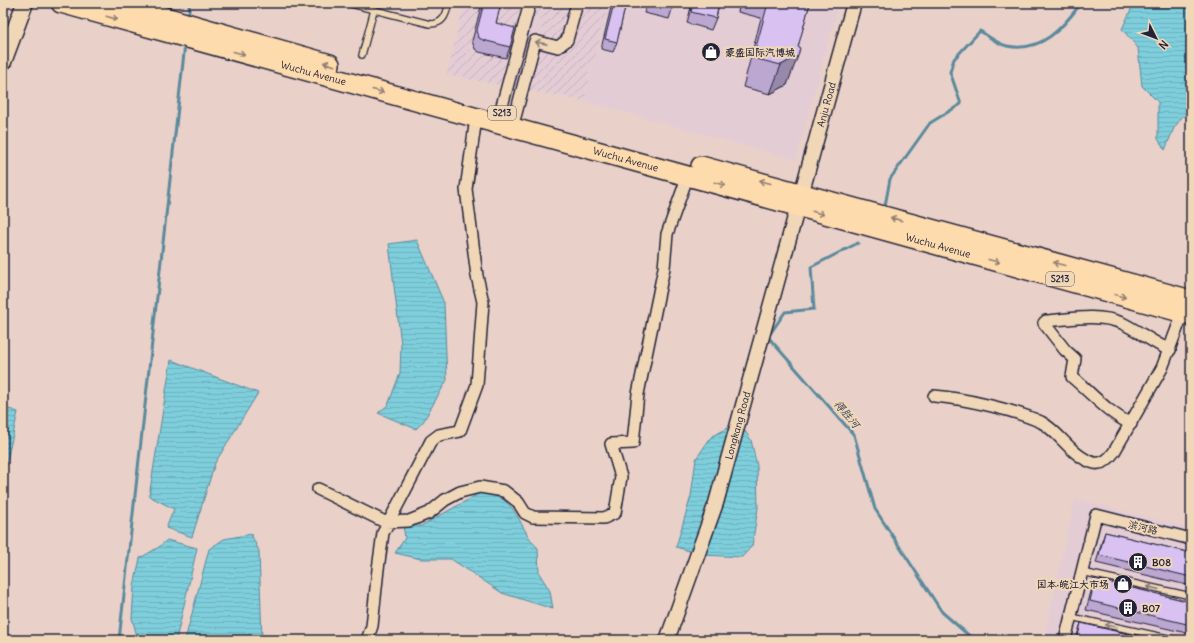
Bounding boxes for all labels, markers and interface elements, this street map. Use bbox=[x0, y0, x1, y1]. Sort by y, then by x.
one-way arrow bbox=[106, 15, 119, 22]
north arrow bbox=[1136, 18, 1176, 58]
text: N bbox=[1156, 37, 1171, 52]
one-way arrow bbox=[535, 39, 548, 47]
shop icon: 豪盛国际汽博城 bbox=[700, 41, 722, 63]
place label: 豪盛国际汽博城 bbox=[725, 46, 795, 59]
one-way arrow bbox=[232, 50, 245, 57]
street label: Wuchu Avenue bbox=[279, 58, 348, 88]
one-way arrow bbox=[323, 60, 336, 67]
street label: Anju Road bbox=[814, 80, 839, 129]
one-way arrow bbox=[371, 88, 384, 95]
road number: S213 bbox=[488, 106, 516, 120]
street label: Wuchu Avenue bbox=[592, 144, 660, 175]
one-way arrow bbox=[759, 178, 772, 186]
one-way arrow bbox=[713, 181, 726, 188]
one-way arrow bbox=[812, 209, 825, 217]
one-way arrow bbox=[890, 215, 903, 222]
street label: Wuchu Avenue bbox=[904, 230, 972, 261]
one-way arrow bbox=[988, 258, 1001, 265]
one-way arrow bbox=[1053, 260, 1066, 267]
road number: S213 bbox=[1046, 272, 1074, 286]
one-way arrow bbox=[1113, 292, 1126, 300]
street label: Longkang Road bbox=[722, 390, 754, 461]
water label: 得胜河 bbox=[831, 397, 864, 433]
street label: 滨河路 bbox=[1127, 518, 1159, 537]
building icon: B08 bbox=[1127, 551, 1149, 573]
place label: B08 bbox=[1152, 556, 1171, 569]
shop icon: 国本·皖江大市场 bbox=[1112, 573, 1134, 595]
place label: 国本·皖江大市场 bbox=[1037, 578, 1109, 591]
one-way arrow bbox=[1147, 583, 1160, 591]
building icon: B07 bbox=[1117, 597, 1139, 619]
place label: B07 bbox=[1142, 602, 1160, 615]
one-way arrow bbox=[1105, 621, 1118, 629]

